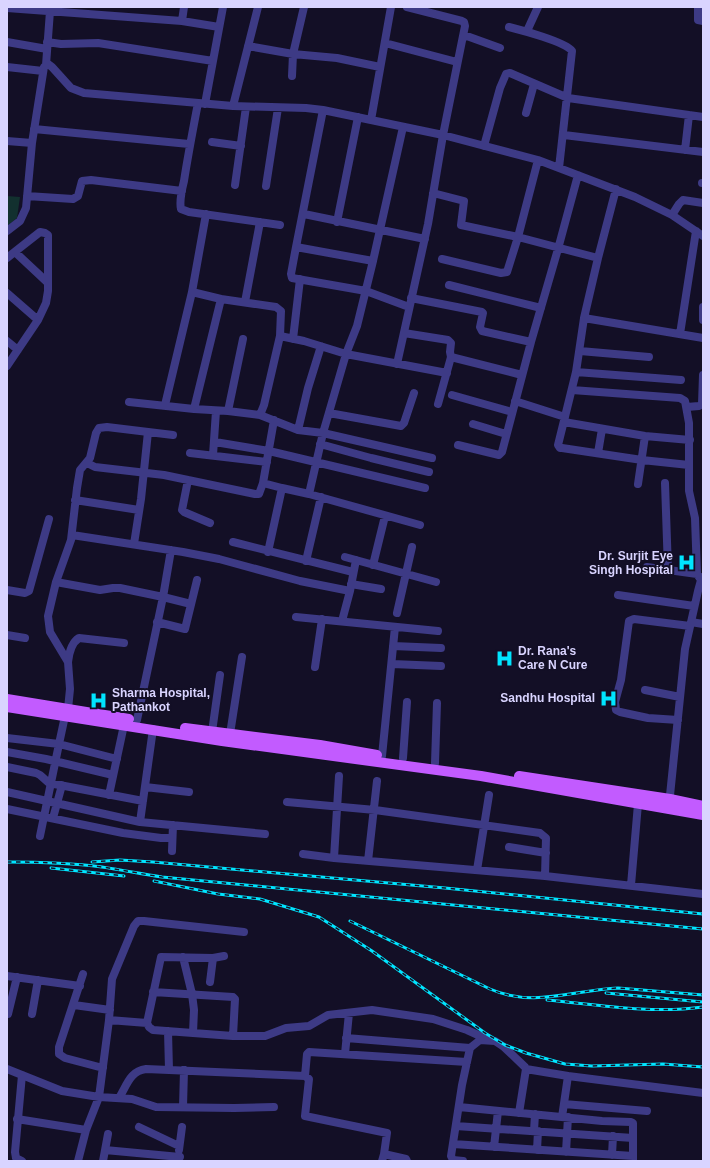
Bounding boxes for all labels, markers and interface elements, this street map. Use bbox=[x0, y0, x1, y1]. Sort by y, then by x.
place label: Dr. Surjit Eye Singh Hospital bbox=[589, 549, 673, 577]
hospital icon: Dr. Surjit Eye Singh Hospital bbox=[676, 553, 696, 573]
place label: Dr. Rana's Care N Cure bbox=[518, 644, 588, 672]
hospital icon: Dr. Rana's Care N Cure bbox=[495, 648, 515, 668]
place label: Sharma Hospital, Pathankot bbox=[112, 686, 210, 714]
hospital icon: Sandhu Hospital bbox=[598, 688, 618, 708]
hospital icon: Sharma Hospital, Pathankot bbox=[89, 690, 109, 710]
place label: Sandhu Hospital bbox=[500, 691, 595, 705]

